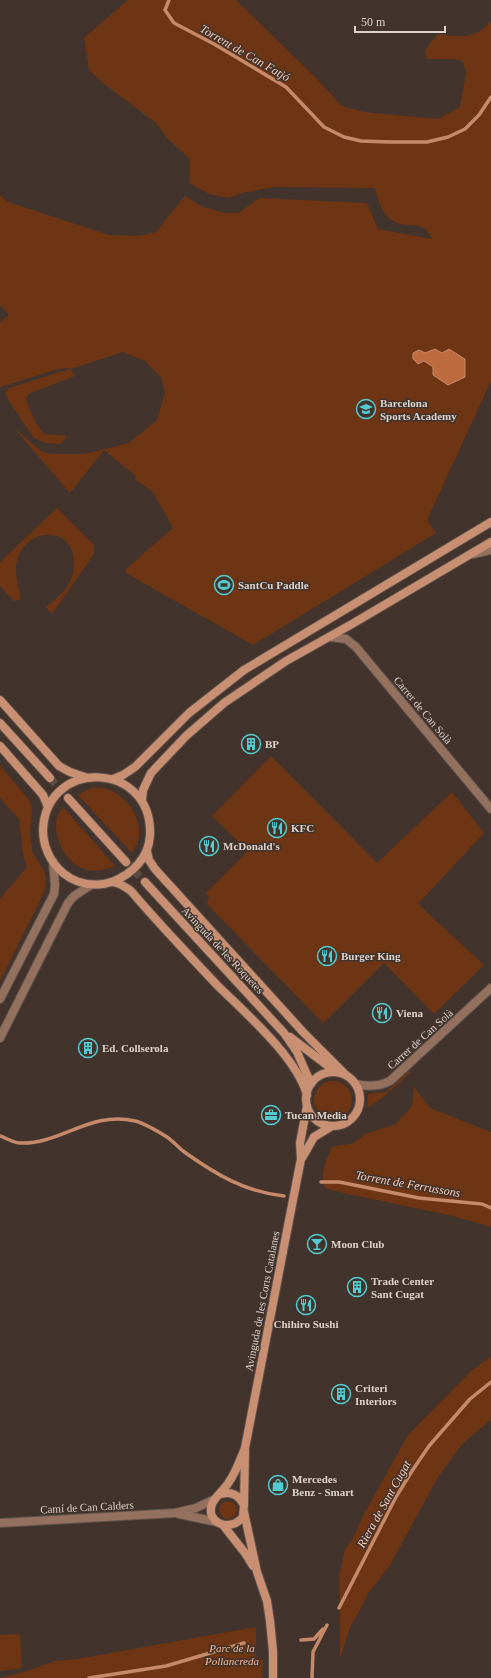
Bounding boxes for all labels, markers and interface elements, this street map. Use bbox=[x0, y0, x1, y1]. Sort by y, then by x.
scale bar bbox=[355, 8, 445, 34]
text: 50 m bbox=[361, 15, 386, 29]
water label: Torrent de Can Fatjó bbox=[198, 22, 292, 84]
place label: Barcelona Sports Academy bbox=[380, 397, 457, 422]
school or university icon: Barcelona Sports Academy bbox=[355, 398, 377, 420]
sports icon: SantCu Paddle bbox=[213, 574, 235, 596]
place label: SantCu Paddle bbox=[238, 579, 309, 591]
street label: Carrer de Can Solà bbox=[391, 674, 455, 746]
building icon: BP bbox=[240, 733, 262, 755]
place label: BP bbox=[265, 738, 279, 750]
restaurant icon: KFC bbox=[266, 817, 288, 839]
place label: KFC bbox=[291, 822, 314, 834]
restaurant icon: McDonald's bbox=[198, 835, 220, 857]
place label: McDonald's bbox=[223, 840, 281, 852]
street label: Avinguda de les Roquetes bbox=[180, 904, 266, 996]
restaurant icon: Burger King bbox=[316, 945, 338, 967]
place label: Burger King bbox=[341, 950, 401, 962]
restaurant icon: Viena bbox=[371, 1002, 393, 1024]
street label: Carrer de Can Solà bbox=[385, 1006, 455, 1072]
place label: Viena bbox=[396, 1007, 424, 1019]
building icon: Ed. Collserola bbox=[77, 1037, 99, 1059]
place label: Ed. Collserola bbox=[102, 1042, 169, 1054]
office icon: Tucan Media bbox=[260, 1104, 282, 1126]
place label: Tucan Media bbox=[285, 1109, 347, 1121]
water label: Torrent de Ferrussons bbox=[354, 1168, 462, 1200]
street label: Avinguda de les Corts Catalanes bbox=[242, 1230, 282, 1372]
bar icon: Moon Club bbox=[306, 1233, 328, 1255]
place label: Moon Club bbox=[331, 1238, 385, 1250]
place label: Trade Center Sant Cugat bbox=[371, 1275, 434, 1300]
building icon: Trade Center Sant Cugat bbox=[346, 1276, 368, 1298]
restaurant icon: Chihiro Sushi bbox=[295, 1294, 317, 1316]
place label: Chihiro Sushi bbox=[274, 1318, 338, 1330]
place label: Criteri Interiors bbox=[355, 1382, 397, 1407]
building icon: Criteri Interiors bbox=[330, 1383, 352, 1405]
water label: Riera de Sant Cugat bbox=[354, 1457, 414, 1551]
place label: Mercedes Benz - Smart bbox=[292, 1473, 354, 1498]
shop icon: Mercedes Benz - Smart bbox=[267, 1474, 289, 1496]
street label: Camí de Can Calders bbox=[40, 1499, 134, 1515]
park label: Parc de la Pollancreda bbox=[204, 1642, 259, 1667]

